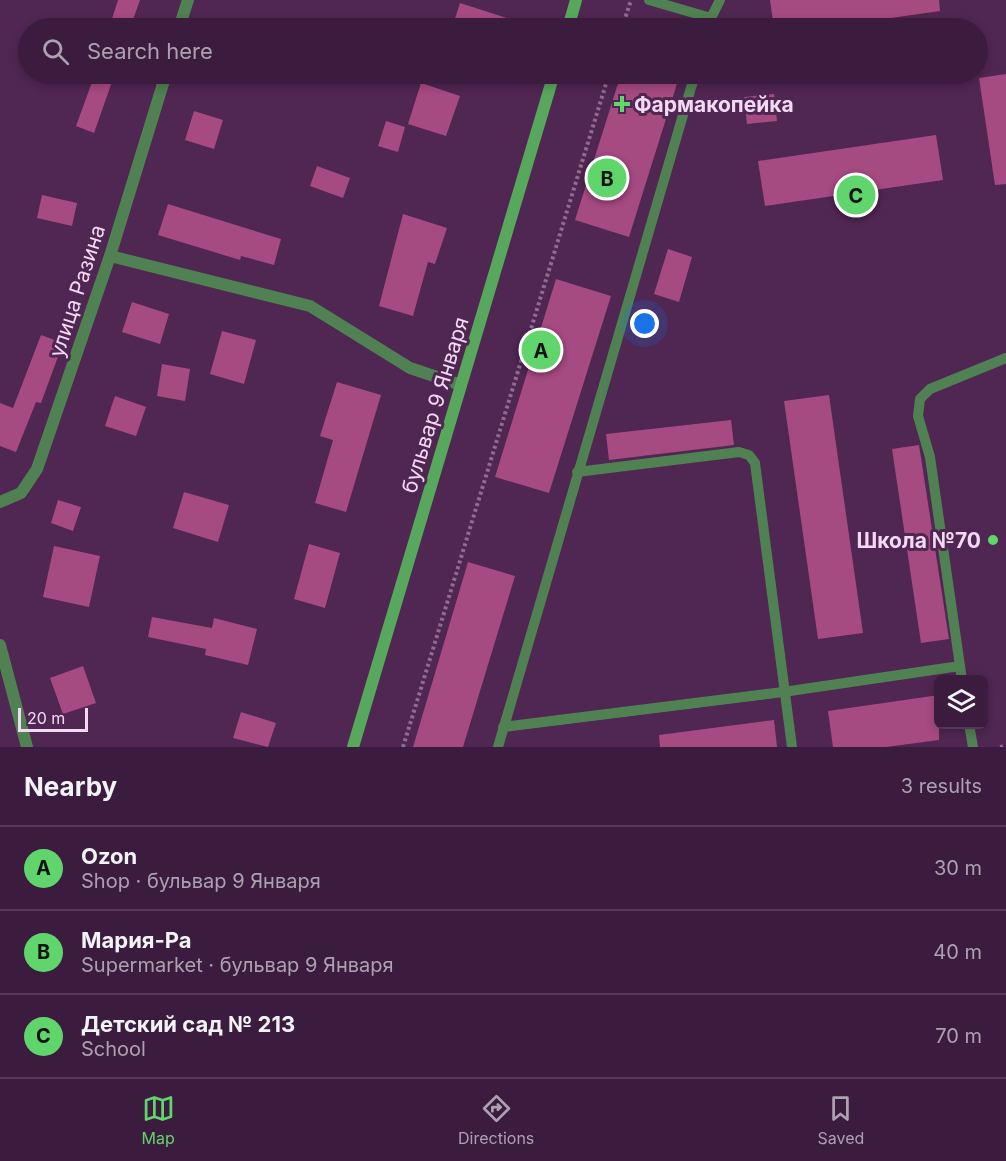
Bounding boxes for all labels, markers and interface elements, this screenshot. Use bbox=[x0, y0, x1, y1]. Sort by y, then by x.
search box bbox=[18, 18, 988, 84]
icon: search bbox=[39, 35, 72, 68]
text: Search here bbox=[87, 38, 213, 64]
place label: Фармакопейка bbox=[634, 92, 794, 117]
marker: Фармакопейка bbox=[615, 97, 629, 111]
pin: B bbox=[588, 156, 626, 201]
pin: C bbox=[836, 172, 876, 218]
street label: улица Разина bbox=[44, 222, 110, 360]
your location bbox=[630, 309, 659, 338]
street label: бульвар 9 Января bbox=[396, 314, 474, 496]
pin: A bbox=[522, 328, 560, 372]
place label: Школа №70 bbox=[857, 528, 981, 553]
marker: Школа №70 bbox=[986, 533, 1000, 547]
map controls bbox=[934, 675, 988, 729]
button: layers bbox=[934, 675, 988, 729]
scale bar bbox=[18, 705, 88, 732]
text: 20 m bbox=[27, 708, 65, 728]
text: Nearby bbox=[24, 771, 117, 802]
text: 3 results bbox=[901, 774, 982, 798]
text: Ozon bbox=[81, 843, 137, 869]
text: A bbox=[36, 856, 51, 880]
text: 30 m bbox=[934, 856, 982, 880]
text: Shop · бульвар 9 Января bbox=[81, 869, 321, 893]
text: Мария-Ра bbox=[81, 927, 192, 953]
text: B bbox=[37, 940, 50, 964]
text: 40 m bbox=[933, 940, 982, 964]
text: Supermarket · бульвар 9 Января bbox=[81, 953, 394, 977]
text: Детский сад № 213 bbox=[81, 1011, 295, 1037]
text: C bbox=[36, 1024, 51, 1048]
text: 70 m bbox=[935, 1024, 982, 1048]
text: School bbox=[81, 1037, 146, 1061]
tab: Map bbox=[142, 1092, 175, 1148]
tab: Directions bbox=[458, 1092, 534, 1148]
tab: Saved bbox=[818, 1092, 864, 1148]

